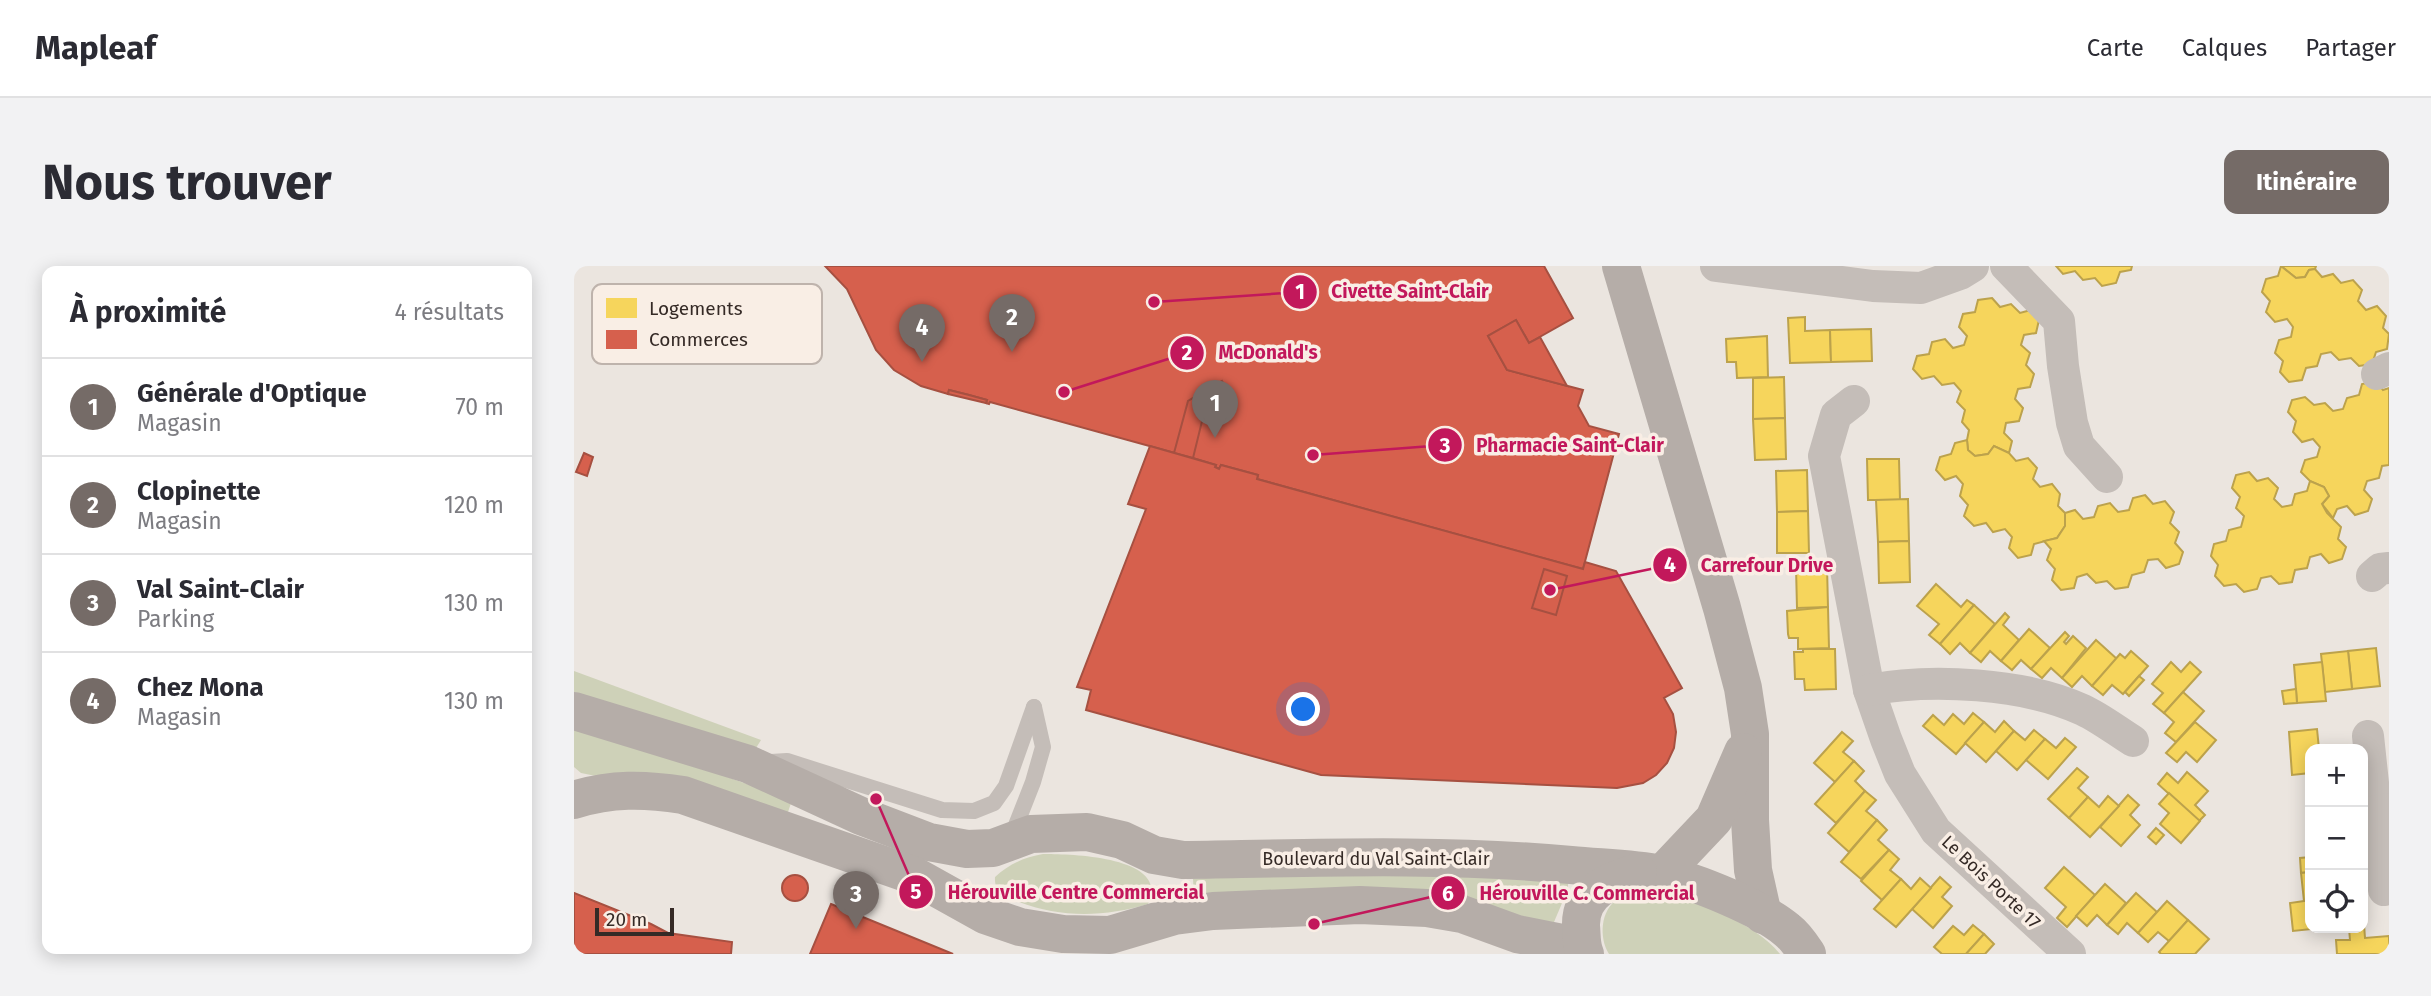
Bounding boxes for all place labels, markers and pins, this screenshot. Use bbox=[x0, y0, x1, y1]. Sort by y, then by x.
callout: Civette Saint-Clair bbox=[1283, 272, 1503, 312]
pin: 2 bbox=[989, 294, 1035, 352]
pin: 4 bbox=[899, 304, 945, 362]
callout: McDonald's bbox=[1169, 333, 1331, 373]
pin: 1 bbox=[1192, 380, 1238, 438]
callout: Pharmacie Saint-Clair bbox=[1427, 425, 1678, 465]
callout: Carrefour Drive bbox=[1652, 545, 1848, 585]
pin: 3 bbox=[833, 871, 879, 929]
callout: Hérouville Centre Commercial bbox=[899, 872, 1218, 912]
callout: Hérouville C. Commercial bbox=[1431, 873, 1709, 913]

